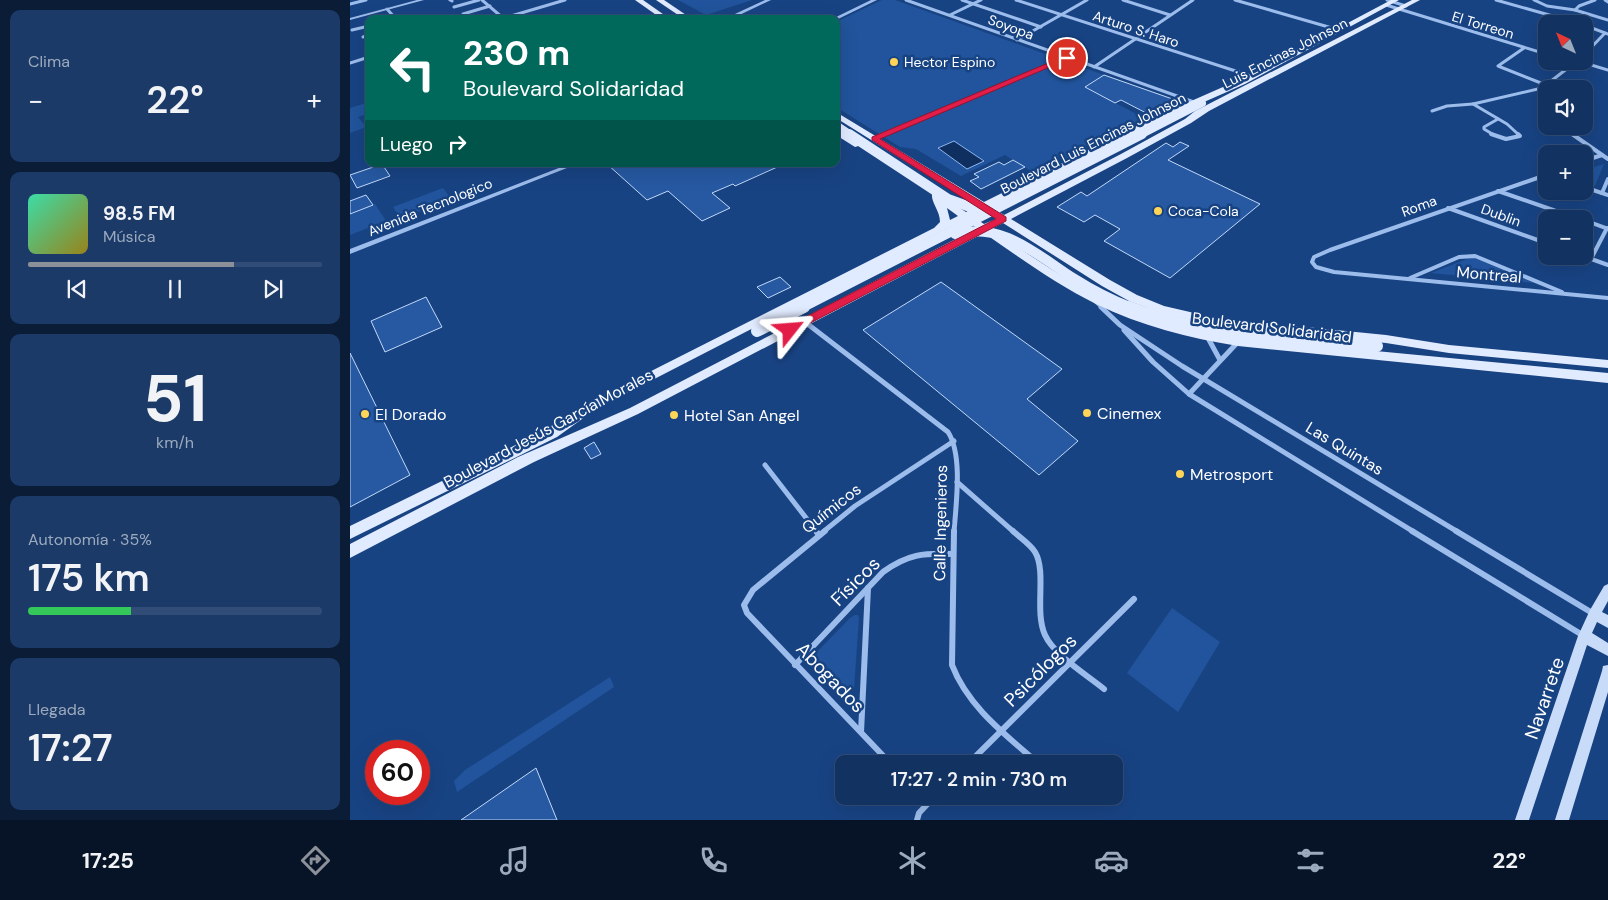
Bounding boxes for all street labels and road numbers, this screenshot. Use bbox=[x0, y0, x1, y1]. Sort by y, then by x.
street label: Arturo S. Haro bbox=[1090, 7, 1182, 51]
street label: El Torreon bbox=[1450, 7, 1516, 43]
street label: Soyopa bbox=[986, 10, 1036, 44]
street label: Luis Encinas Johnson bbox=[1219, 14, 1351, 92]
street label: Boulevard Luis Encinas Johnson bbox=[997, 88, 1189, 198]
street label: Avenida Tecnologico bbox=[365, 174, 495, 240]
street label: Roma bbox=[1399, 191, 1439, 221]
street label: Dublin bbox=[1479, 200, 1523, 230]
street label: Montreal bbox=[1455, 261, 1522, 288]
street label: Boulevard Solidaridad bbox=[1191, 307, 1353, 348]
street label: Boulevard Jesús García Morales bbox=[440, 364, 657, 493]
street label: Las Quintas bbox=[1302, 417, 1387, 480]
street label: Calle Ingenieros bbox=[929, 465, 952, 581]
street label: Químicos bbox=[797, 479, 865, 538]
street label: Físicos bbox=[825, 551, 885, 611]
street label: Psicólogos bbox=[998, 628, 1082, 712]
street label: Abogados bbox=[791, 637, 871, 718]
street label: Navarrete bbox=[1519, 654, 1570, 742]

